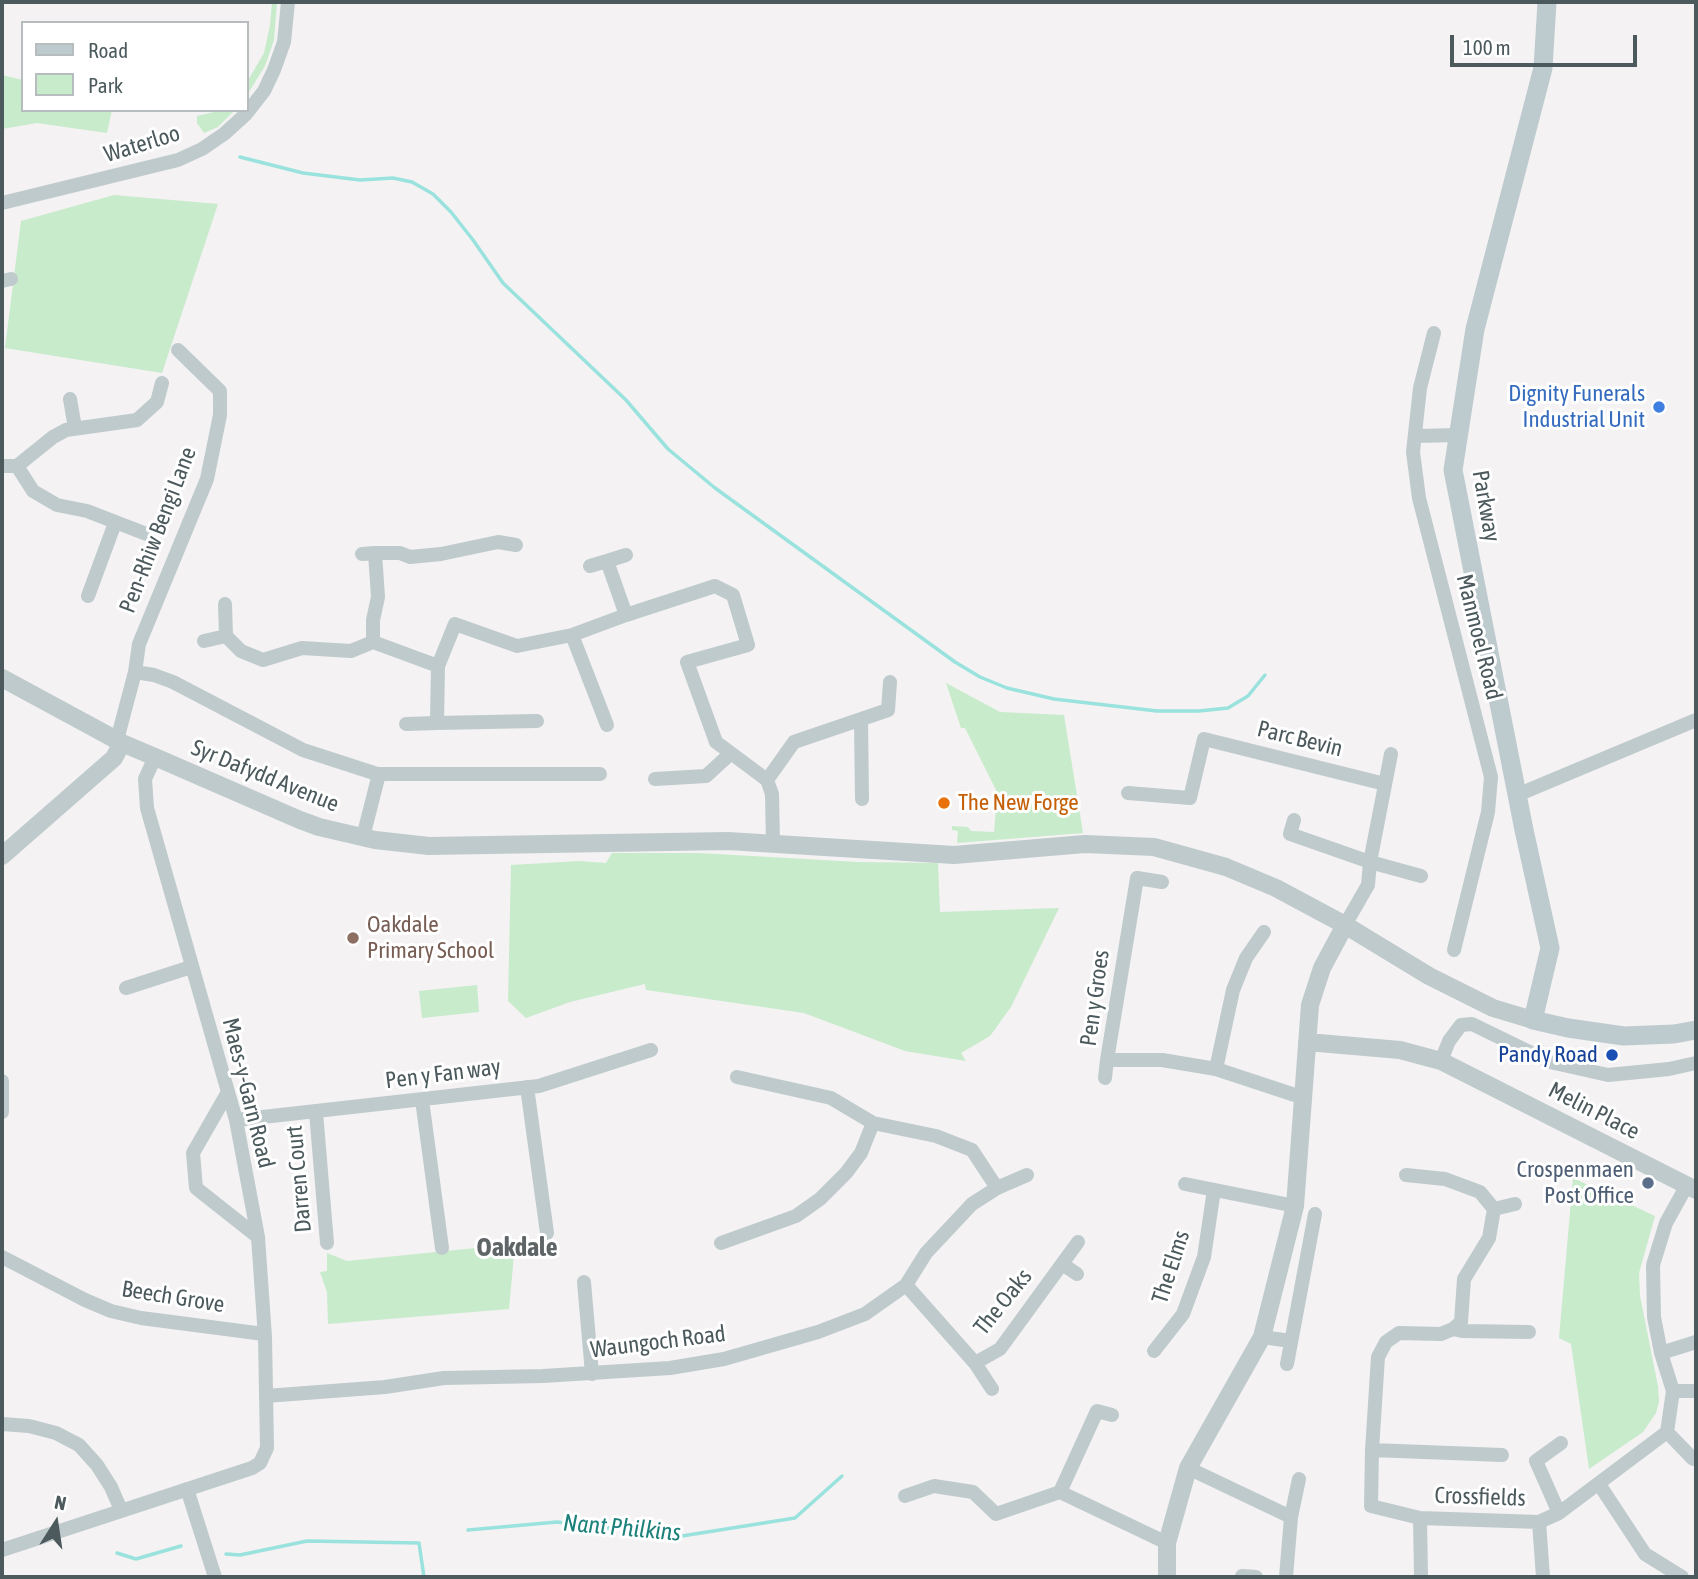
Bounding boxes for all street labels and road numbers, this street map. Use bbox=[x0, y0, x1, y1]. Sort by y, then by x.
street label: Waterloo bbox=[101, 119, 183, 169]
street label: Pen-Rhiw Bengi Lane bbox=[114, 443, 202, 617]
street label: Parkway bbox=[1466, 468, 1506, 544]
street label: Manmoel Road bbox=[1450, 571, 1508, 703]
street label: Parc Bevin bbox=[1254, 715, 1346, 763]
street label: Syr Dafydd Avenue bbox=[187, 734, 343, 818]
street label: Pen y Groes bbox=[1075, 948, 1115, 1048]
street label: Maes-y-Garn Road bbox=[216, 1015, 280, 1171]
street label: Pen y Fan way bbox=[384, 1053, 502, 1095]
street label: Melin Place bbox=[1544, 1076, 1644, 1146]
street label: Darren Court bbox=[281, 1124, 317, 1234]
street label: The Elms bbox=[1146, 1227, 1196, 1307]
street label: The Oaks bbox=[968, 1263, 1038, 1341]
street label: Beech Grove bbox=[120, 1275, 226, 1319]
street label: Waungoch Road bbox=[589, 1320, 727, 1364]
street label: Crossfields bbox=[1434, 1482, 1526, 1512]

